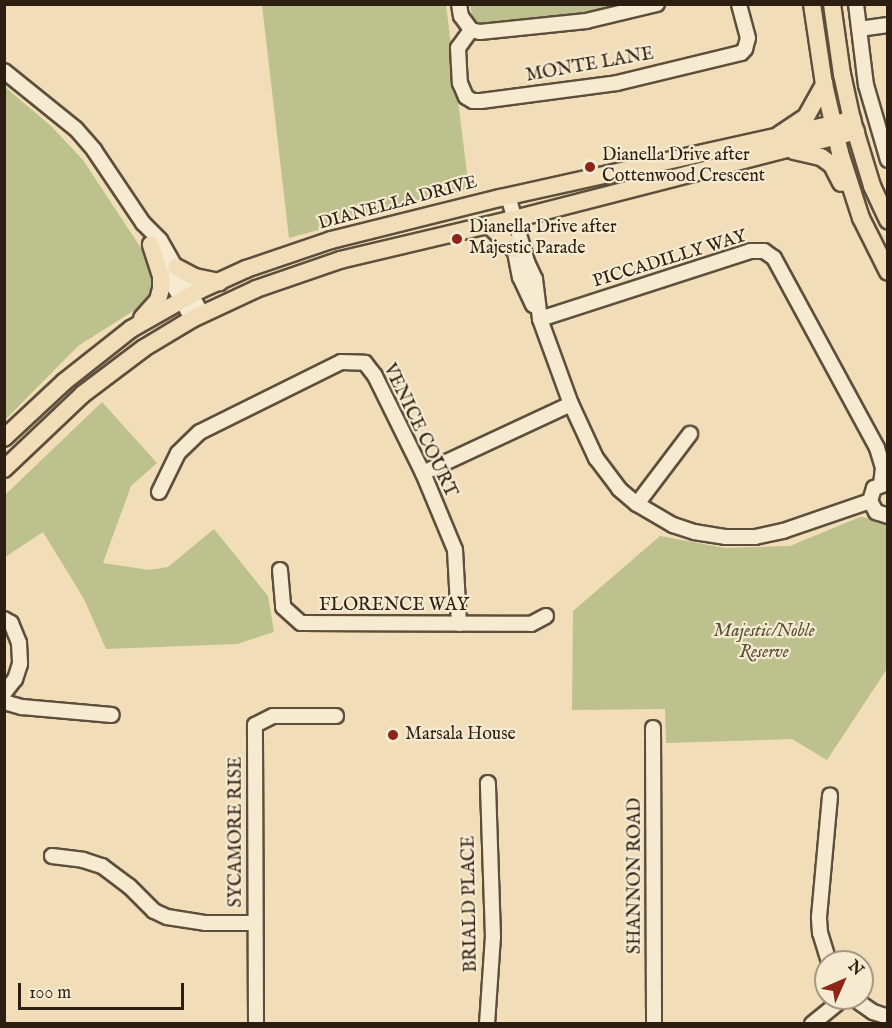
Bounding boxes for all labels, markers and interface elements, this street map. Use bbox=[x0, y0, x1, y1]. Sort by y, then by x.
street label: MONTE LANE bbox=[524, 44, 656, 88]
place label: Dianella Drive after Cottenwood Crescent bbox=[602, 146, 765, 188]
marker: Dianella Drive after Cottenwood Crescent bbox=[583, 160, 597, 174]
street label: DIANELLA DRIVE bbox=[316, 172, 480, 236]
place label: Dianella Drive after Majestic Parade bbox=[469, 218, 617, 260]
street label: PICCADILLY WAY bbox=[591, 226, 749, 294]
marker: Dianella Drive after Majestic Parade bbox=[450, 232, 464, 246]
street label: VENICE COURT bbox=[377, 361, 461, 501]
street label: FLORENCE WAY bbox=[319, 595, 469, 617]
park label: Majestic/Noble Reserve bbox=[713, 622, 815, 664]
place label: Marsala House bbox=[405, 724, 516, 746]
marker: Marsala House bbox=[386, 728, 400, 742]
street label: SYCAMORE RISE bbox=[226, 757, 248, 907]
street label: SHANNON ROAD bbox=[625, 798, 647, 954]
street label: BRIALD PLACE bbox=[459, 835, 483, 973]
north arrow bbox=[814, 950, 874, 1010]
text: N bbox=[843, 957, 867, 981]
scale bar bbox=[21, 971, 188, 1009]
text: 100 m bbox=[29, 982, 71, 1005]

